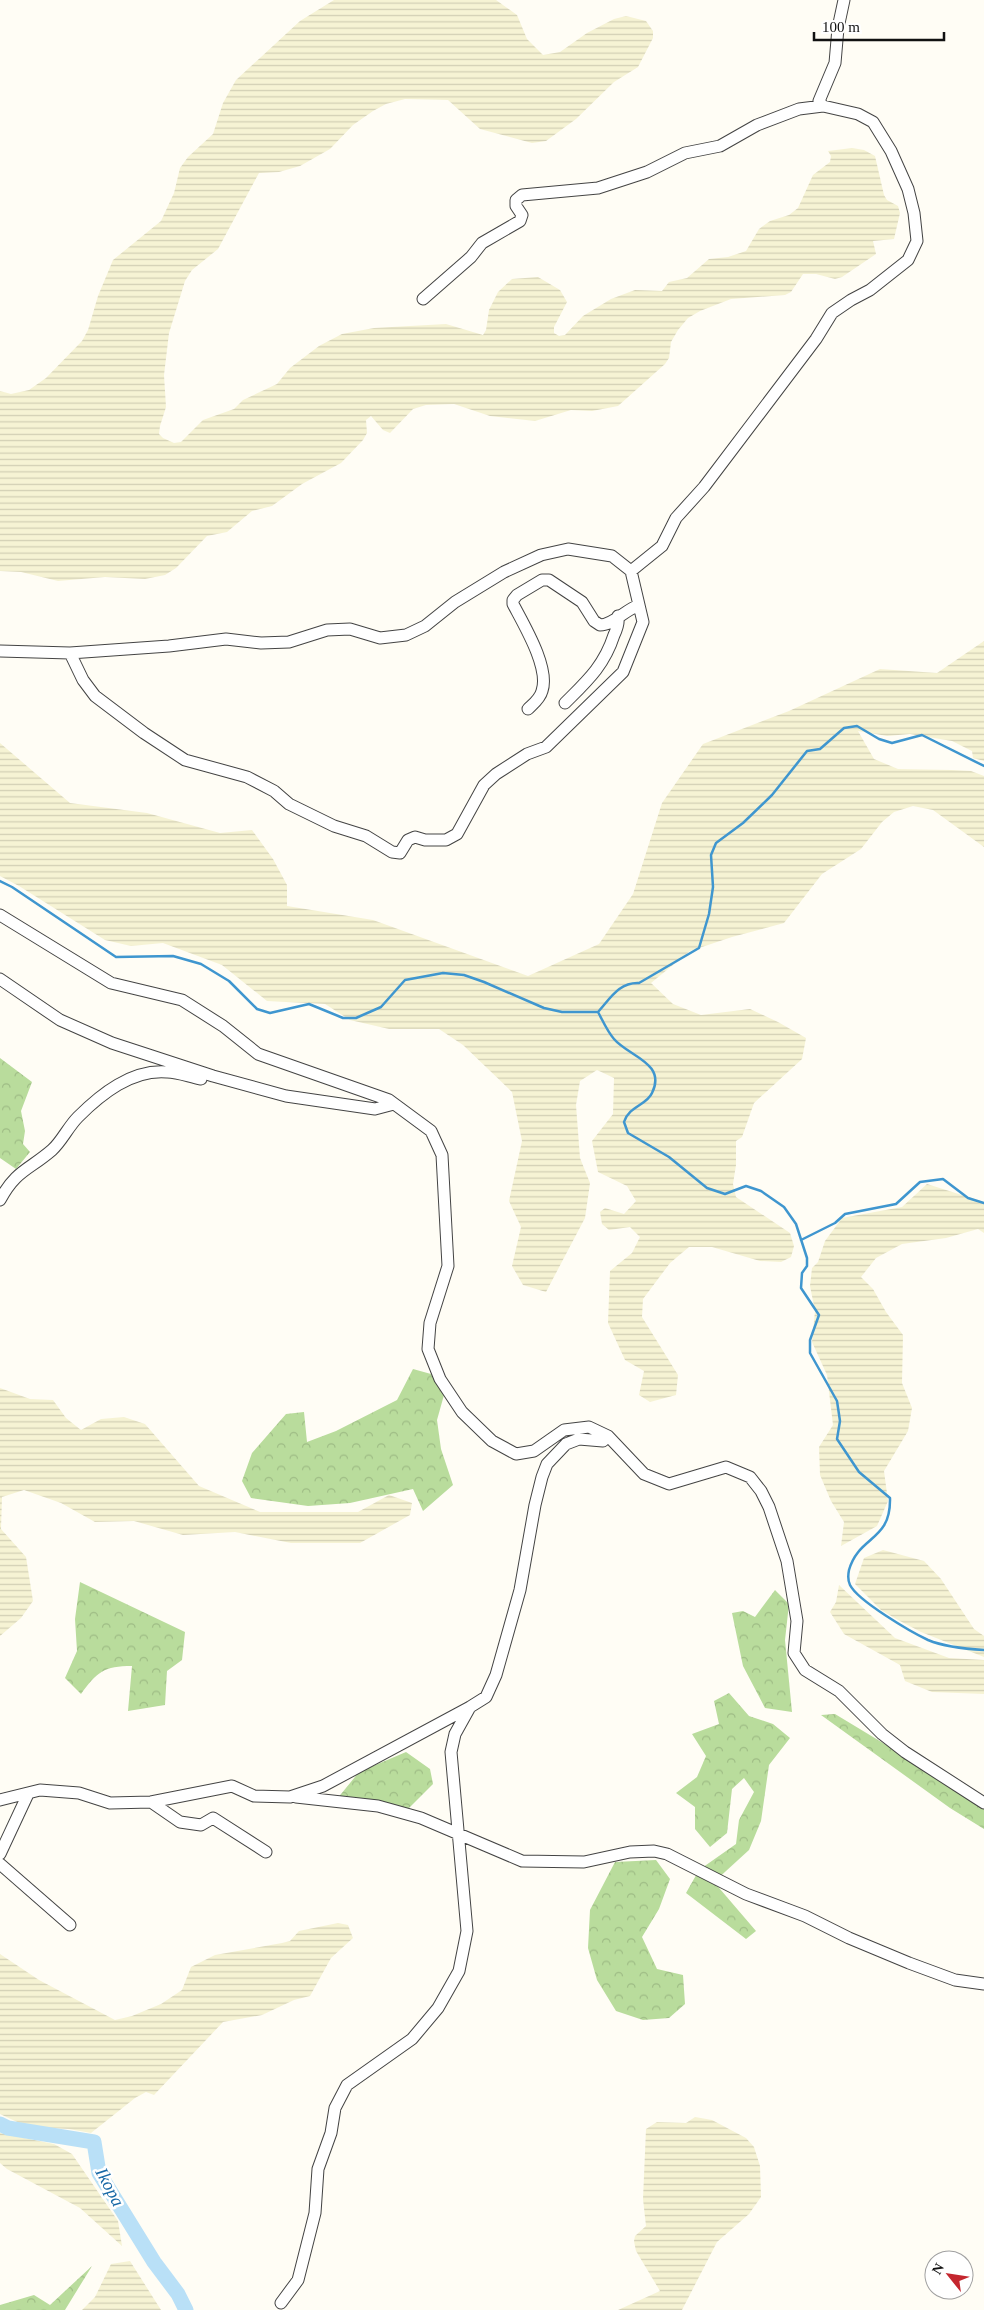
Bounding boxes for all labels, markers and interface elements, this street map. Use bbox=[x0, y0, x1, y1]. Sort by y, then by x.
scale bar bbox=[814, 10, 944, 42]
text: 100 m bbox=[822, 19, 860, 35]
water label: Ikopa bbox=[91, 2163, 128, 2210]
north arrow bbox=[924, 2250, 974, 2300]
text: N bbox=[929, 2261, 947, 2277]

